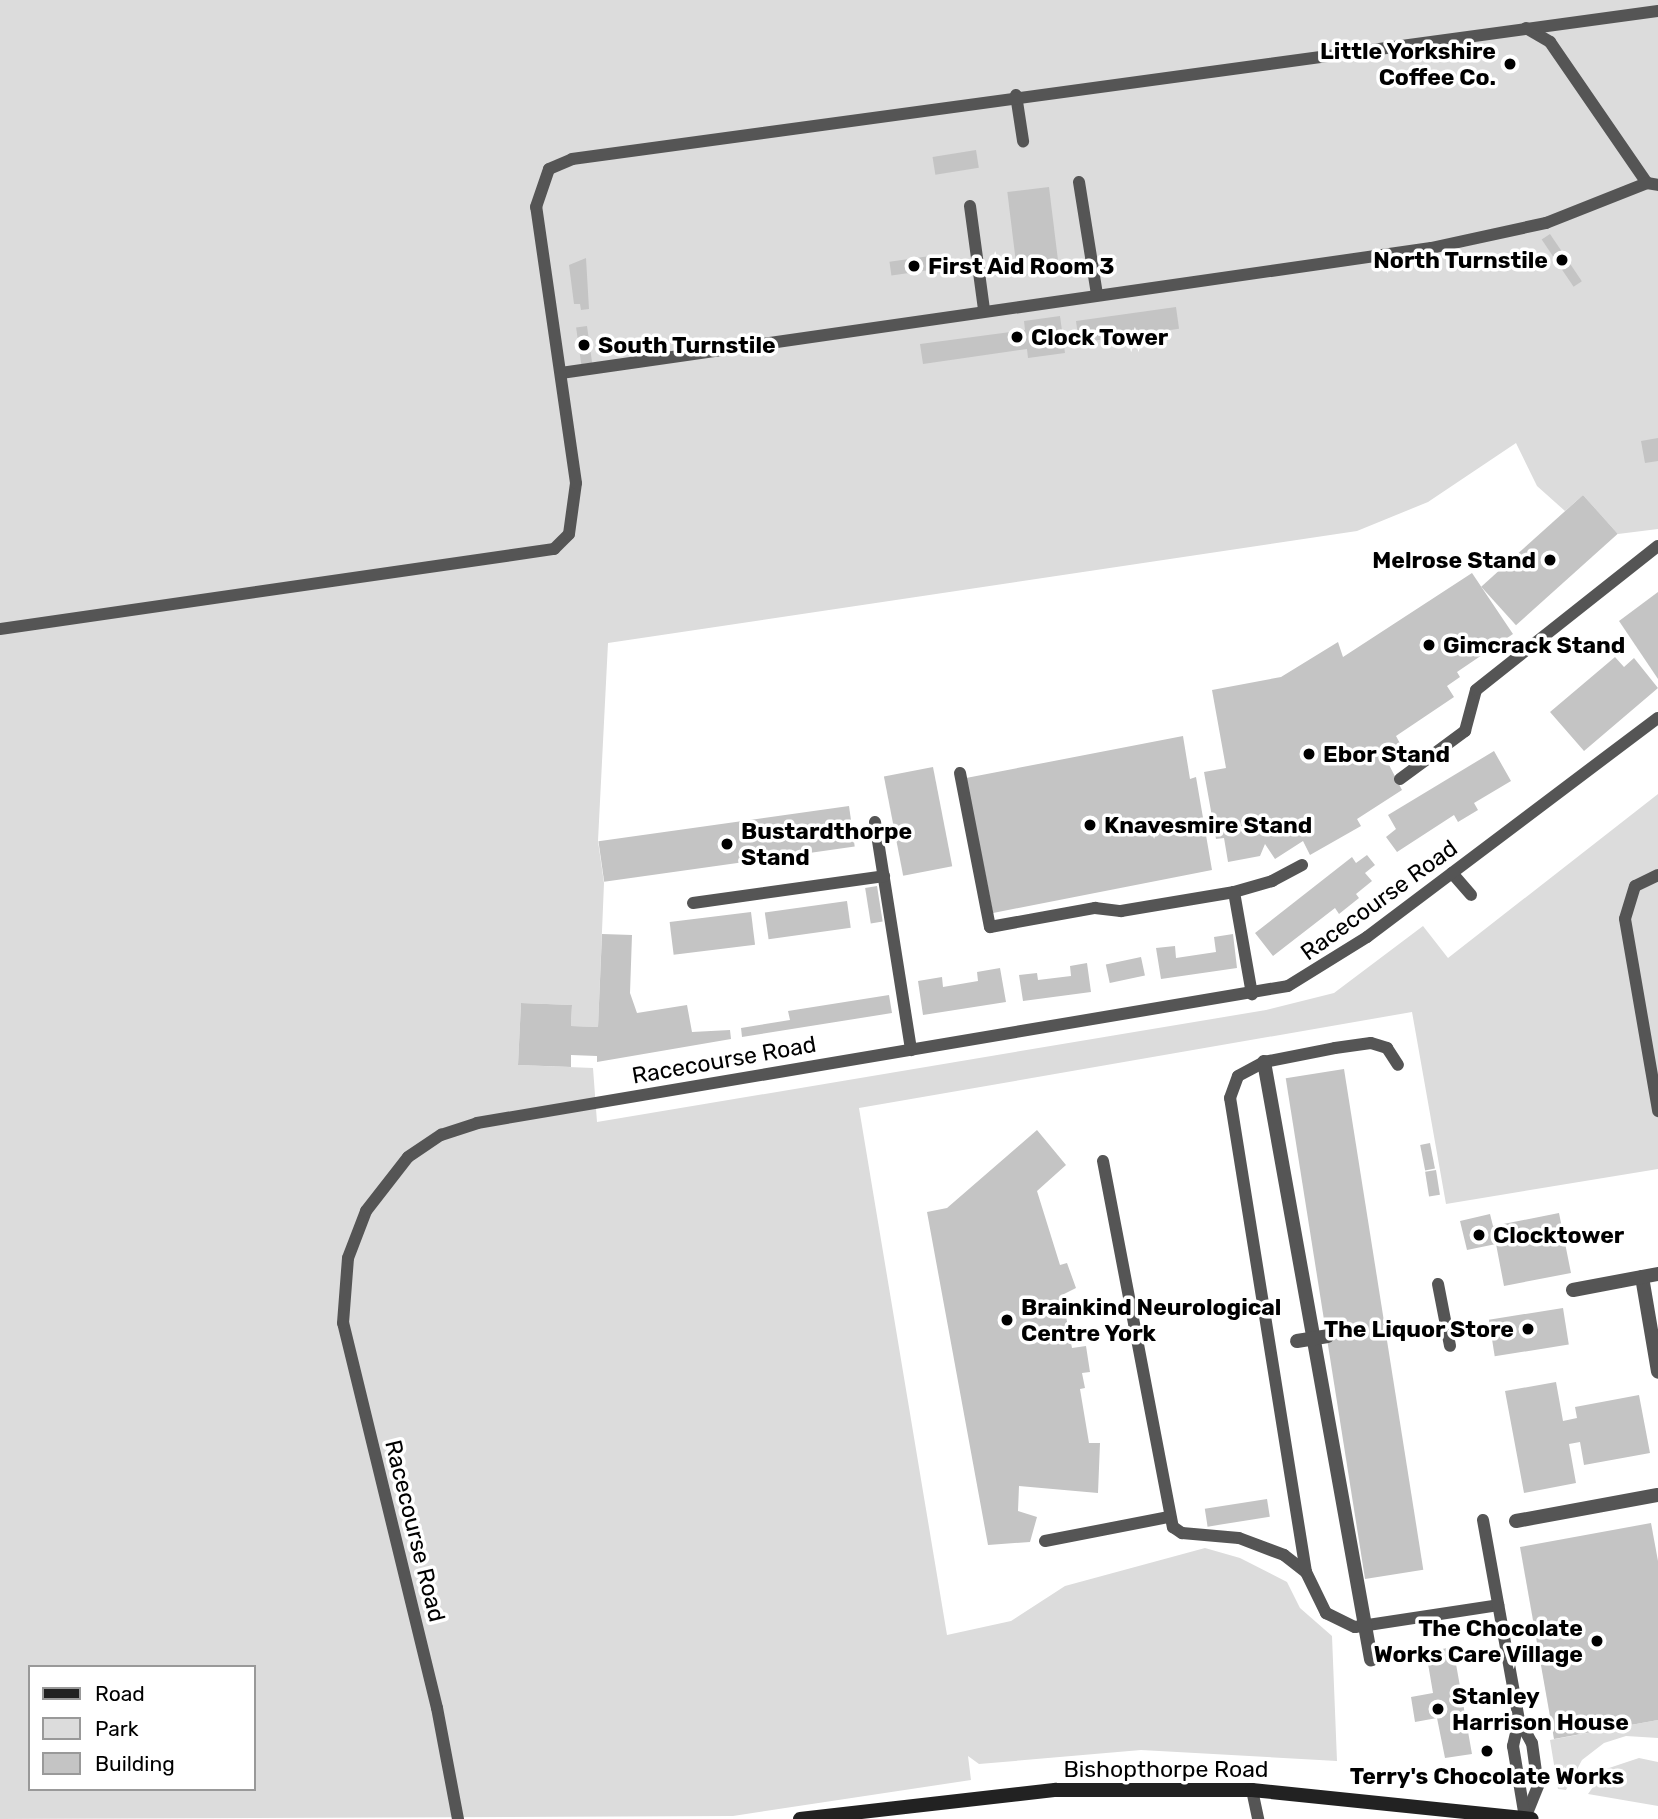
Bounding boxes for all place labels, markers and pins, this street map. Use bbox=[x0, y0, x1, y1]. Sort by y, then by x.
place label: Little Yorkshire Coffee Co. bbox=[1319, 37, 1496, 91]
marker: Little Yorkshire Coffee Co. bbox=[1502, 56, 1518, 72]
place label: North Turnstile bbox=[1373, 246, 1548, 274]
place label: First Aid Room 3 bbox=[928, 252, 1115, 280]
marker: North Turnstile bbox=[1554, 252, 1570, 268]
marker: First Aid Room 3 bbox=[906, 258, 922, 274]
place label: Clock Tower bbox=[1031, 323, 1169, 351]
marker: Clock Tower bbox=[1009, 329, 1025, 345]
place label: South Turnstile bbox=[598, 331, 776, 359]
marker: South Turnstile bbox=[576, 337, 592, 353]
place label: Melrose Stand bbox=[1372, 546, 1536, 574]
marker: Melrose Stand bbox=[1542, 552, 1558, 568]
place label: Gimcrack Stand bbox=[1443, 631, 1625, 659]
marker: Gimcrack Stand bbox=[1421, 637, 1437, 653]
place label: Ebor Stand bbox=[1323, 740, 1450, 768]
marker: Ebor Stand bbox=[1301, 746, 1317, 762]
place label: Knavesmire Stand bbox=[1104, 811, 1312, 839]
place label: Bustardthorpe Stand bbox=[741, 817, 912, 871]
marker: Knavesmire Stand bbox=[1082, 817, 1098, 833]
marker: Bustardthorpe Stand bbox=[719, 836, 735, 852]
place label: Clocktower bbox=[1493, 1221, 1624, 1249]
marker: Clocktower bbox=[1471, 1227, 1487, 1243]
place label: Brainkind Neurological Centre York bbox=[1021, 1293, 1281, 1347]
marker: Brainkind Neurological Centre York bbox=[999, 1312, 1015, 1328]
place label: The Liquor Store bbox=[1323, 1315, 1514, 1343]
marker: The Liquor Store bbox=[1520, 1321, 1536, 1337]
place label: The Chocolate Works Care Village bbox=[1373, 1614, 1583, 1668]
marker: The Chocolate Works Care Village bbox=[1589, 1633, 1605, 1649]
place label: Stanley Harrison House bbox=[1452, 1682, 1629, 1736]
marker: Stanley Harrison House bbox=[1430, 1701, 1446, 1717]
marker: Terry's Chocolate Works bbox=[1479, 1743, 1495, 1759]
place label: Terry's Chocolate Works bbox=[1350, 1762, 1624, 1790]

